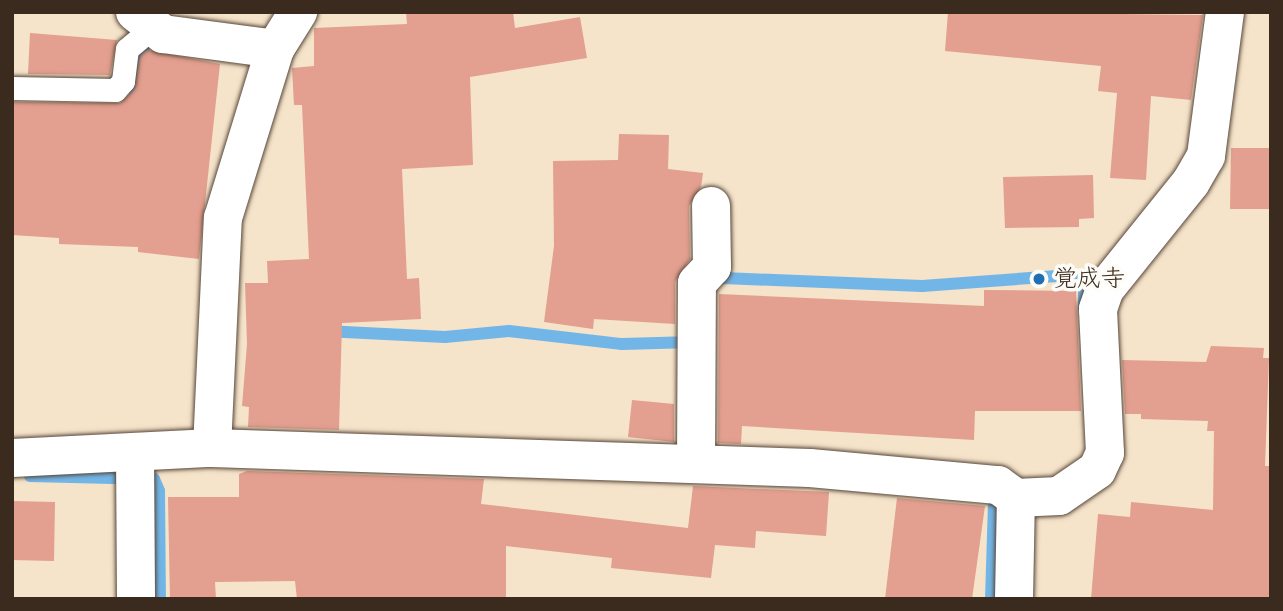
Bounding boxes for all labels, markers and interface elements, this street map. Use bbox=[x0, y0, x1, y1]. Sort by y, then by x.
place label: 覚成寺 bbox=[1053, 265, 1125, 293]
marker: 覚成寺 bbox=[1031, 271, 1047, 287]

